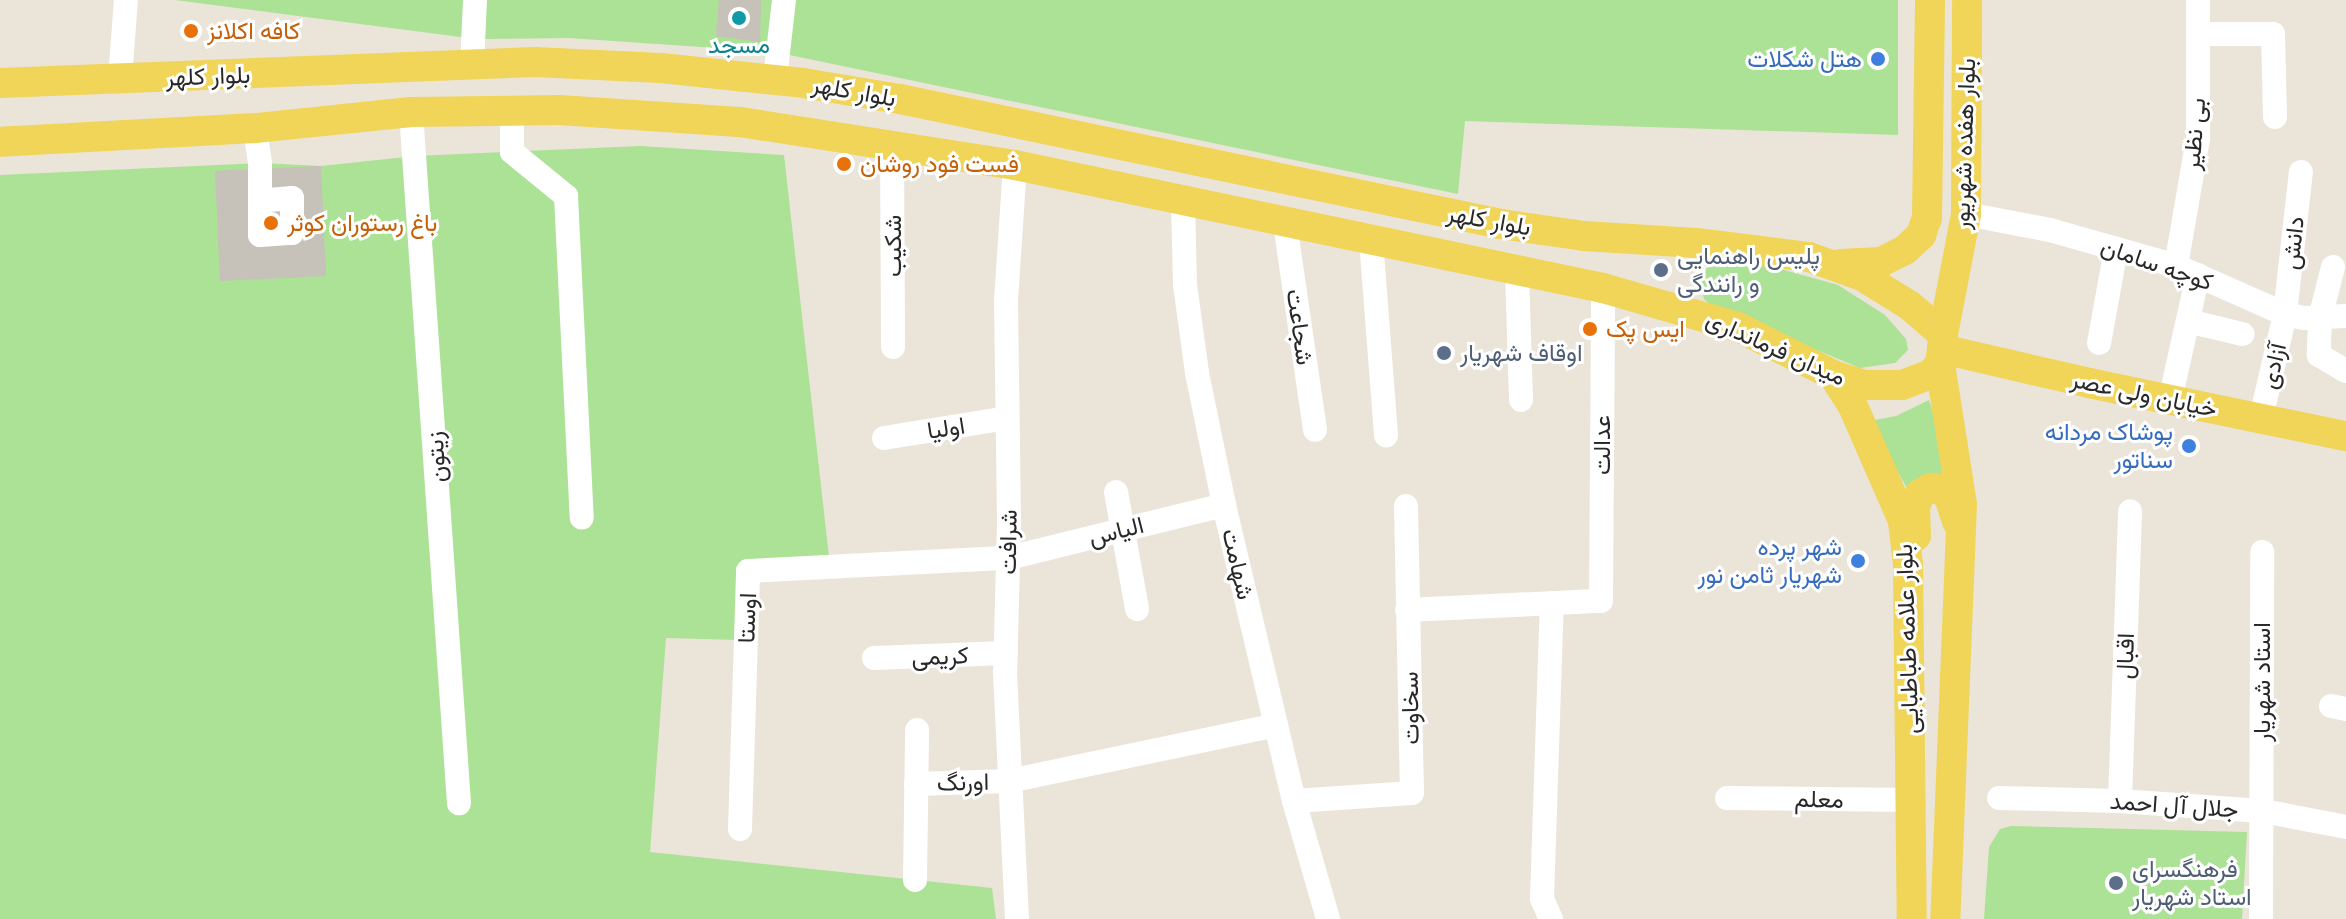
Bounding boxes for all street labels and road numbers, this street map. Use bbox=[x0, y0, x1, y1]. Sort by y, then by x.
street label: بلوار هفده شهریور bbox=[1947, 58, 1981, 230]
street label: بلوار کلهر bbox=[165, 60, 251, 92]
street label: بلوار کلهر bbox=[810, 69, 898, 113]
street label: بی نظیر bbox=[2176, 96, 2212, 172]
street label: بلوار کلهر bbox=[1445, 198, 1533, 242]
street label: شکیب bbox=[879, 215, 907, 277]
street label: دانش bbox=[2276, 215, 2310, 271]
street label: کوچه سامان bbox=[2097, 231, 2217, 297]
street label: شجاعت bbox=[1280, 287, 1320, 367]
street label: میدان فرمانداری bbox=[1702, 304, 1850, 392]
street label: آزادی bbox=[2254, 340, 2292, 392]
street label: خیابان ولی عصر bbox=[2068, 364, 2220, 424]
street label: اولیا bbox=[925, 411, 967, 445]
street label: عدالت bbox=[1588, 415, 1616, 475]
street label: زیتون bbox=[420, 430, 452, 484]
street label: شرافت bbox=[993, 509, 1023, 575]
street label: الیاس bbox=[1085, 510, 1147, 552]
street label: شهامت bbox=[1216, 526, 1260, 602]
street label: بلوار علامه طباطبایی bbox=[1889, 543, 1925, 735]
street label: اوستا bbox=[732, 592, 762, 644]
street label: استاد شهریار bbox=[2248, 622, 2276, 742]
street label: اقبال bbox=[2110, 632, 2140, 680]
street label: کریمی bbox=[911, 641, 969, 671]
street label: سخاوت bbox=[1395, 671, 1425, 745]
street label: اورنگ bbox=[937, 767, 989, 797]
street label: معلم bbox=[1794, 784, 1844, 814]
street label: جلال آل احمد bbox=[2109, 786, 2239, 824]

